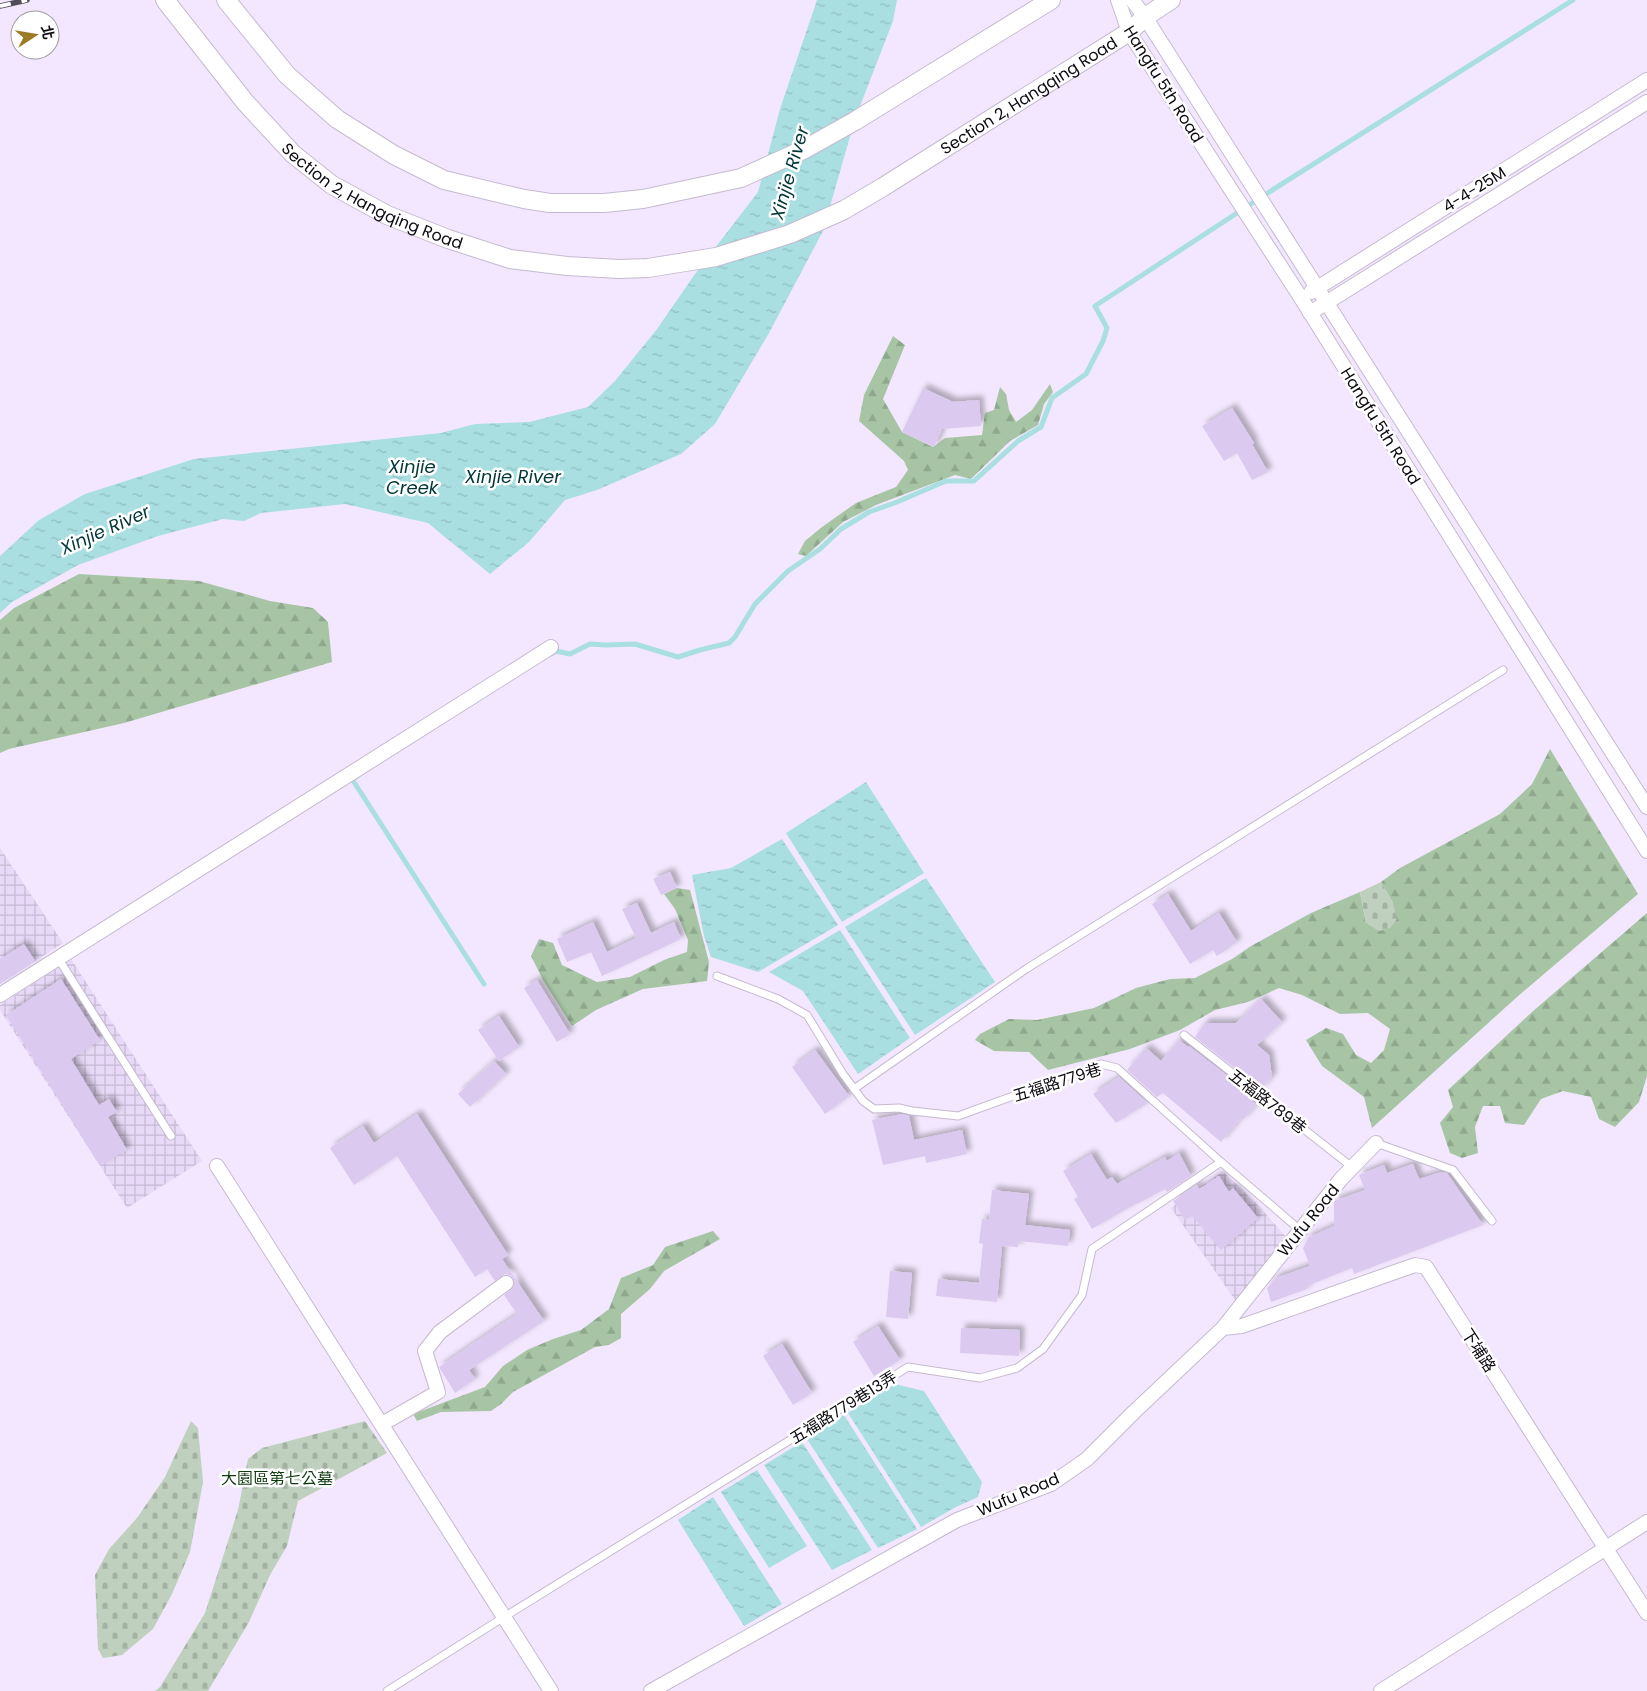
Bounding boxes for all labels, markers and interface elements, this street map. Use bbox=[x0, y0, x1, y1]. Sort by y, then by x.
north arrow bbox=[10, 10, 60, 60]
street label: Hangfu 5th Road bbox=[1118, 21, 1209, 147]
text: 北 bbox=[36, 23, 59, 41]
street label: Section 2, Hangqing Road bbox=[936, 31, 1122, 160]
water label: Xinjie River bbox=[764, 122, 815, 223]
street label: Section 2, Hangqing Road bbox=[276, 138, 466, 255]
street label: 4-4-25M bbox=[1438, 161, 1510, 218]
street label: Hangfu 5th Road bbox=[1335, 363, 1426, 489]
water label: Xinjie Creek bbox=[386, 454, 439, 500]
water label: Xinjie River bbox=[464, 464, 562, 489]
water label: Xinjie River bbox=[55, 498, 155, 561]
street label: 五福路779巷 bbox=[1010, 1057, 1104, 1108]
street label: 五福路789巷 bbox=[1224, 1064, 1311, 1139]
street label: Wufu Road bbox=[1272, 1179, 1345, 1261]
street label: 下埔路 bbox=[1456, 1324, 1501, 1377]
street label: 五福路779巷13弄 bbox=[785, 1365, 901, 1450]
park label: 大園區第七公墓 bbox=[221, 1467, 333, 1490]
street label: Wufu Road bbox=[974, 1467, 1063, 1522]

